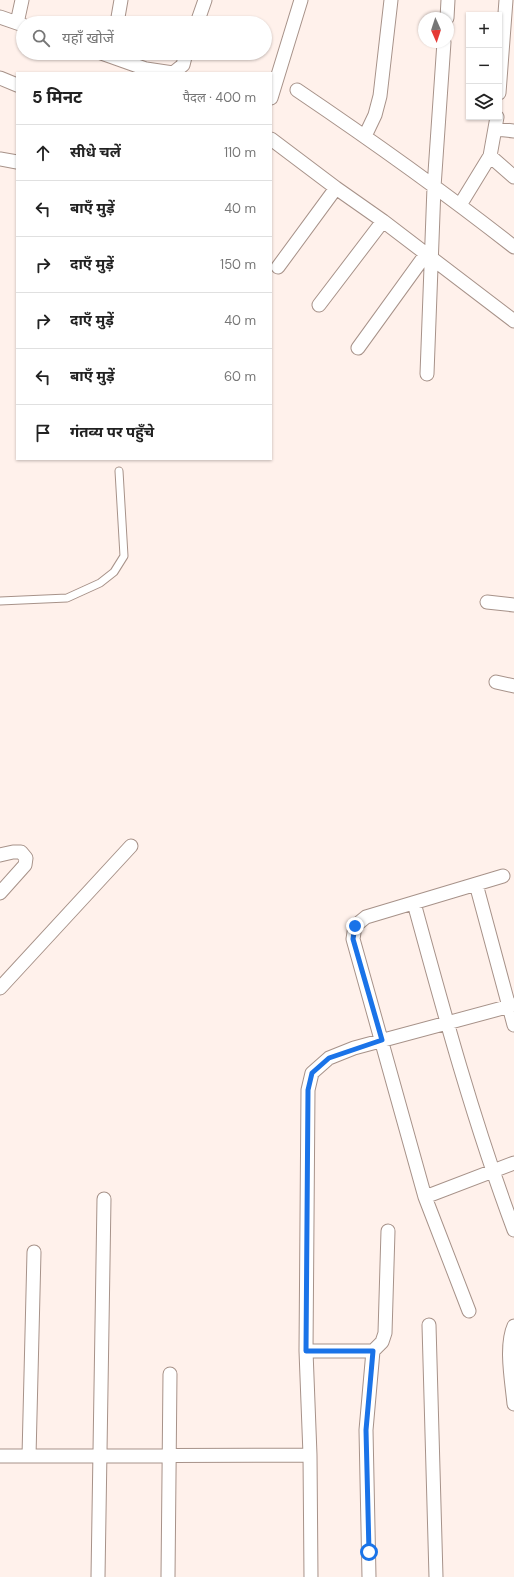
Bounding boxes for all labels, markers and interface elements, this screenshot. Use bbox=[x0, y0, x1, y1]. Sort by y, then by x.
north arrow bbox=[418, 12, 454, 48]
map controls bbox=[466, 12, 502, 120]
button: + bbox=[466, 12, 502, 48]
search box bbox=[16, 16, 272, 60]
icon: search bbox=[30, 27, 52, 49]
text: यहाँ खोजें bbox=[62, 28, 114, 48]
button: − bbox=[466, 48, 502, 84]
button: layers bbox=[466, 84, 502, 120]
text: 5 मिनट bbox=[32, 86, 82, 108]
text: पैदल · 400 m bbox=[183, 89, 256, 106]
icon: ahead bbox=[32, 142, 54, 164]
text: सीधे चलें bbox=[70, 142, 121, 162]
text: 110 m bbox=[224, 144, 256, 161]
icon: left bbox=[32, 198, 54, 220]
text: बाएँ मुड़ें bbox=[70, 198, 115, 218]
text: 40 m bbox=[224, 200, 256, 217]
icon: right bbox=[32, 254, 54, 276]
text: दाएँ मुड़ें bbox=[70, 254, 114, 274]
text: 150 m bbox=[220, 256, 256, 273]
icon: right bbox=[32, 310, 54, 332]
text: दाएँ मुड़ें bbox=[70, 310, 114, 330]
text: 40 m bbox=[224, 312, 256, 329]
icon: left bbox=[32, 366, 54, 388]
text: बाएँ मुड़ें bbox=[70, 366, 115, 386]
text: 60 m bbox=[224, 368, 256, 385]
icon: arrive bbox=[32, 422, 54, 444]
text: गंतव्य पर पहुँचे bbox=[70, 422, 154, 442]
route end bbox=[346, 917, 364, 935]
route start bbox=[360, 1543, 378, 1561]

